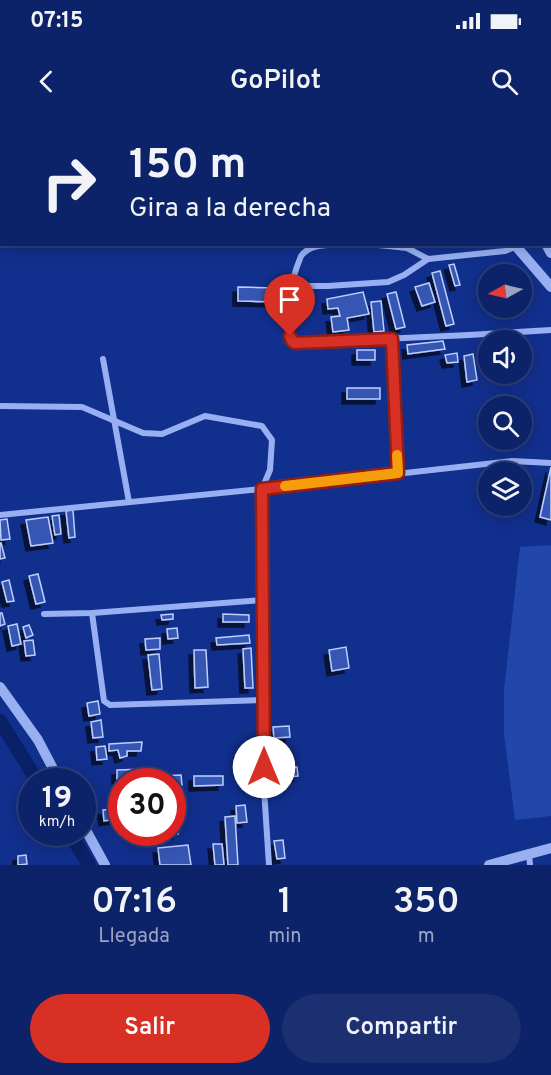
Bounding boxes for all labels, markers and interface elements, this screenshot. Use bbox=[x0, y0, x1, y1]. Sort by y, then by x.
text: 07:15 bbox=[30, 8, 83, 35]
text: GoPilot bbox=[230, 64, 321, 98]
icon: back bbox=[30, 65, 63, 98]
icon: search bbox=[488, 65, 521, 98]
text: 150 m bbox=[129, 140, 246, 193]
icon: right bbox=[30, 144, 108, 222]
text: Gira a la derecha bbox=[129, 192, 331, 226]
north arrow bbox=[478, 264, 532, 318]
map controls bbox=[478, 264, 532, 516]
pin bbox=[264, 274, 315, 336]
icon: arrive bbox=[273, 283, 306, 316]
button: sound bbox=[478, 330, 532, 384]
button: search bbox=[478, 396, 532, 450]
button: layers bbox=[478, 462, 532, 516]
position arrow bbox=[232, 735, 296, 799]
speed limit sign: 30 bbox=[108, 768, 186, 846]
text: 19 bbox=[42, 781, 72, 818]
text: km/h bbox=[39, 813, 75, 832]
text: 07:16 bbox=[91, 880, 177, 926]
text: 1 bbox=[278, 880, 292, 926]
text: 350 bbox=[393, 880, 460, 926]
text: Llegada bbox=[98, 924, 170, 950]
text: min bbox=[268, 924, 302, 950]
text: m bbox=[418, 924, 435, 950]
button: Salir bbox=[30, 994, 270, 1063]
button: Compartir bbox=[282, 994, 521, 1063]

